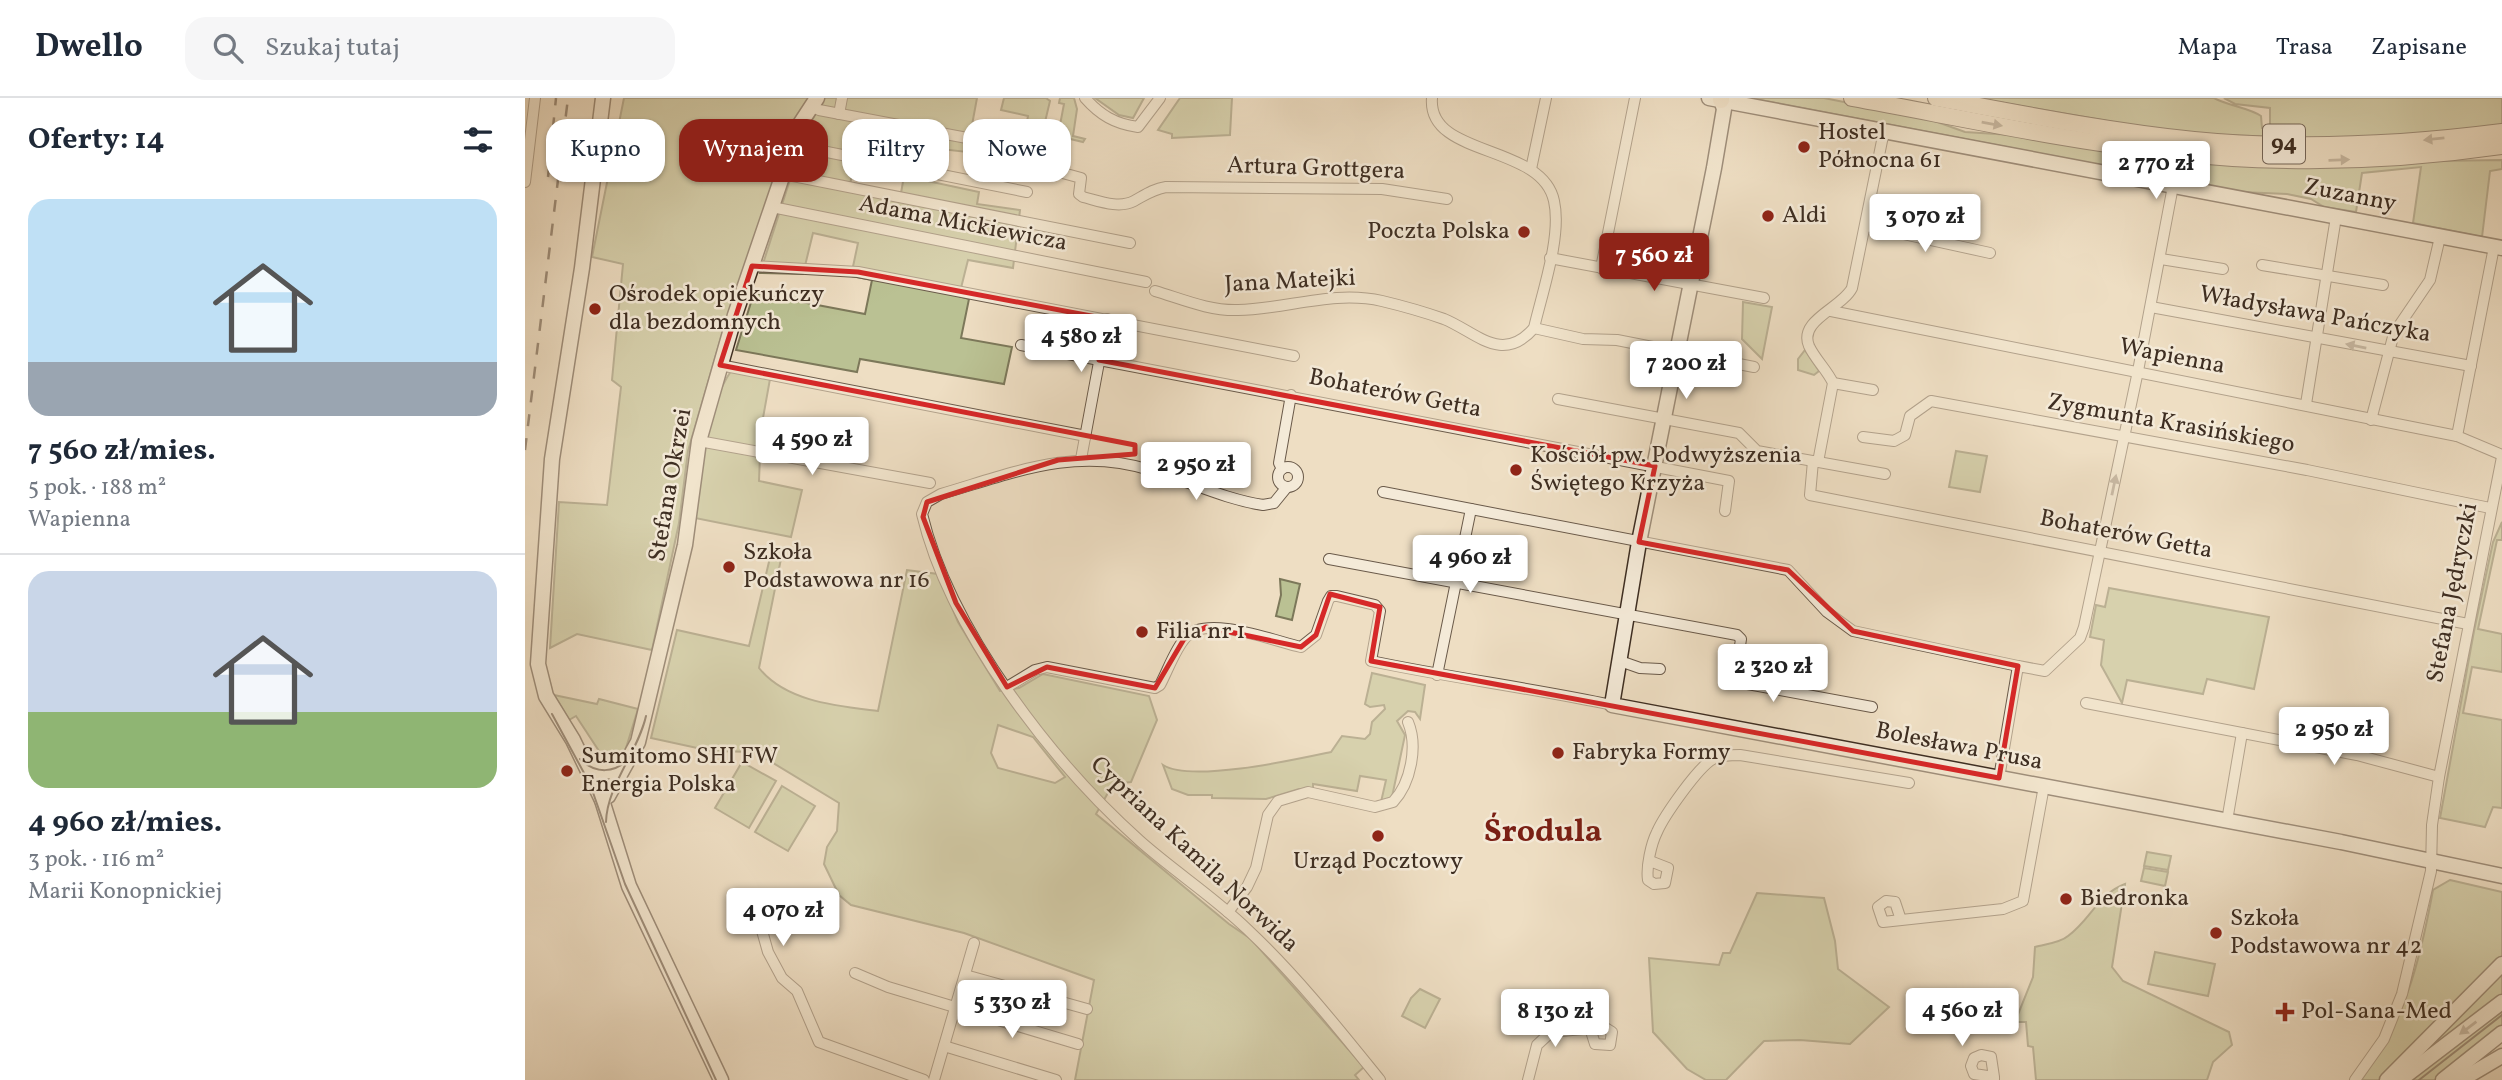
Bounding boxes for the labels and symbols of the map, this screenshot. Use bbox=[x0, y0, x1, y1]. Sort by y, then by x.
place label: Hostel Północna 61 bbox=[1818, 116, 1942, 178]
one-way arrow bbox=[1981, 119, 2003, 130]
road number: 94 bbox=[2263, 124, 2305, 164]
one-way arrow bbox=[2423, 134, 2445, 145]
marker: Hostel Północna 61 bbox=[1796, 139, 1812, 155]
pin: 2 770 zł bbox=[2084, 141, 2228, 201]
street label: Artura Grottgera bbox=[1226, 149, 1406, 189]
one-way arrow bbox=[2328, 154, 2350, 166]
street label: Zuzanny bbox=[2301, 170, 2399, 222]
street label: Adama Mickiewicza bbox=[856, 187, 1070, 261]
pin: 3 070 zł bbox=[1853, 194, 1997, 254]
place label: Aldi bbox=[1782, 199, 1827, 233]
marker: Aldi bbox=[1760, 208, 1776, 224]
place label: Poczta Polska bbox=[1367, 215, 1510, 249]
marker: Poczta Polska bbox=[1516, 224, 1532, 240]
pin: 7 560 zł bbox=[1582, 234, 1726, 293]
street label: Jana Matejki bbox=[1223, 262, 1357, 302]
place label: Ośrodek opiekuńczy dla bezdomnych bbox=[609, 278, 824, 340]
street label: Władysława Pańczyka bbox=[2197, 278, 2433, 352]
marker: Ośrodek opiekuńczy dla bezdomnych bbox=[587, 301, 603, 317]
pin: 4 580 zł bbox=[1009, 314, 1153, 374]
street label: Wapienna bbox=[2116, 330, 2228, 384]
one-way arrow bbox=[2345, 341, 2367, 352]
pin: 7 200 zł bbox=[1614, 342, 1758, 401]
street label: Bohaterów Getta bbox=[1306, 361, 1484, 427]
street label: Zygmunta Krasińskiego bbox=[2045, 386, 2297, 462]
street label: Stefana Okrzei bbox=[641, 406, 701, 564]
pin: 4 590 zł bbox=[740, 418, 884, 477]
place label: Kościół pw. Podwyższenia Świętego Krzyża bbox=[1530, 439, 1802, 501]
pin: 2 950 zł bbox=[1124, 442, 1268, 502]
marker: Kościół pw. Podwyższenia Świętego Krzyża bbox=[1508, 462, 1524, 478]
one-way arrow bbox=[2108, 473, 2119, 495]
street label: Stefana Jędryczki bbox=[2419, 500, 2487, 686]
street label: Bohaterów Getta bbox=[2037, 502, 2215, 568]
place label: Szkoła Podstawowa nr 16 bbox=[743, 536, 930, 598]
pin: 4 960 zł bbox=[1398, 536, 1542, 595]
marker: Szkoła Podstawowa nr 16 bbox=[721, 559, 737, 575]
place label: Filia nr 1 bbox=[1156, 615, 1246, 649]
marker: Filia nr 1 bbox=[1134, 624, 1150, 640]
pin: 2 320 zł bbox=[1701, 644, 1845, 704]
pin: 2 950 zł bbox=[2262, 708, 2406, 767]
street label: Bolesława Prusa bbox=[1872, 714, 2046, 780]
place label: Fabryka Formy bbox=[1572, 736, 1731, 770]
place label: Sumitomo SHI FW Energia Polska bbox=[581, 740, 778, 802]
marker: Fabryka Formy bbox=[1550, 745, 1566, 761]
street label: Cypriana Kamila Norwida bbox=[1082, 749, 1306, 961]
marker: Sumitomo SHI FW Energia Polska bbox=[559, 763, 575, 779]
district label: Środula bbox=[1484, 811, 1602, 855]
marker: Urząd Pocztowy bbox=[1370, 828, 1386, 844]
place label: Urząd Pocztowy bbox=[1293, 845, 1463, 879]
place label: Biedronka bbox=[2080, 882, 2189, 916]
pin: 4 070 zł bbox=[711, 888, 855, 948]
marker: Biedronka bbox=[2058, 891, 2074, 907]
place label: Szkoła Podstawowa nr 42 bbox=[2230, 902, 2422, 964]
marker: Szkoła Podstawowa nr 42 bbox=[2208, 925, 2224, 941]
pin: 5 330 zł bbox=[940, 981, 1084, 1040]
pin: 4 560 zł bbox=[1890, 988, 2034, 1048]
pin: 8 130 zł bbox=[1483, 990, 1627, 1049]
place label: Pol-Sana-Med bbox=[2301, 995, 2452, 1029]
marker: Pol-Sana-Med bbox=[2275, 1002, 2295, 1022]
one-way arrow bbox=[2459, 1020, 2477, 1035]

